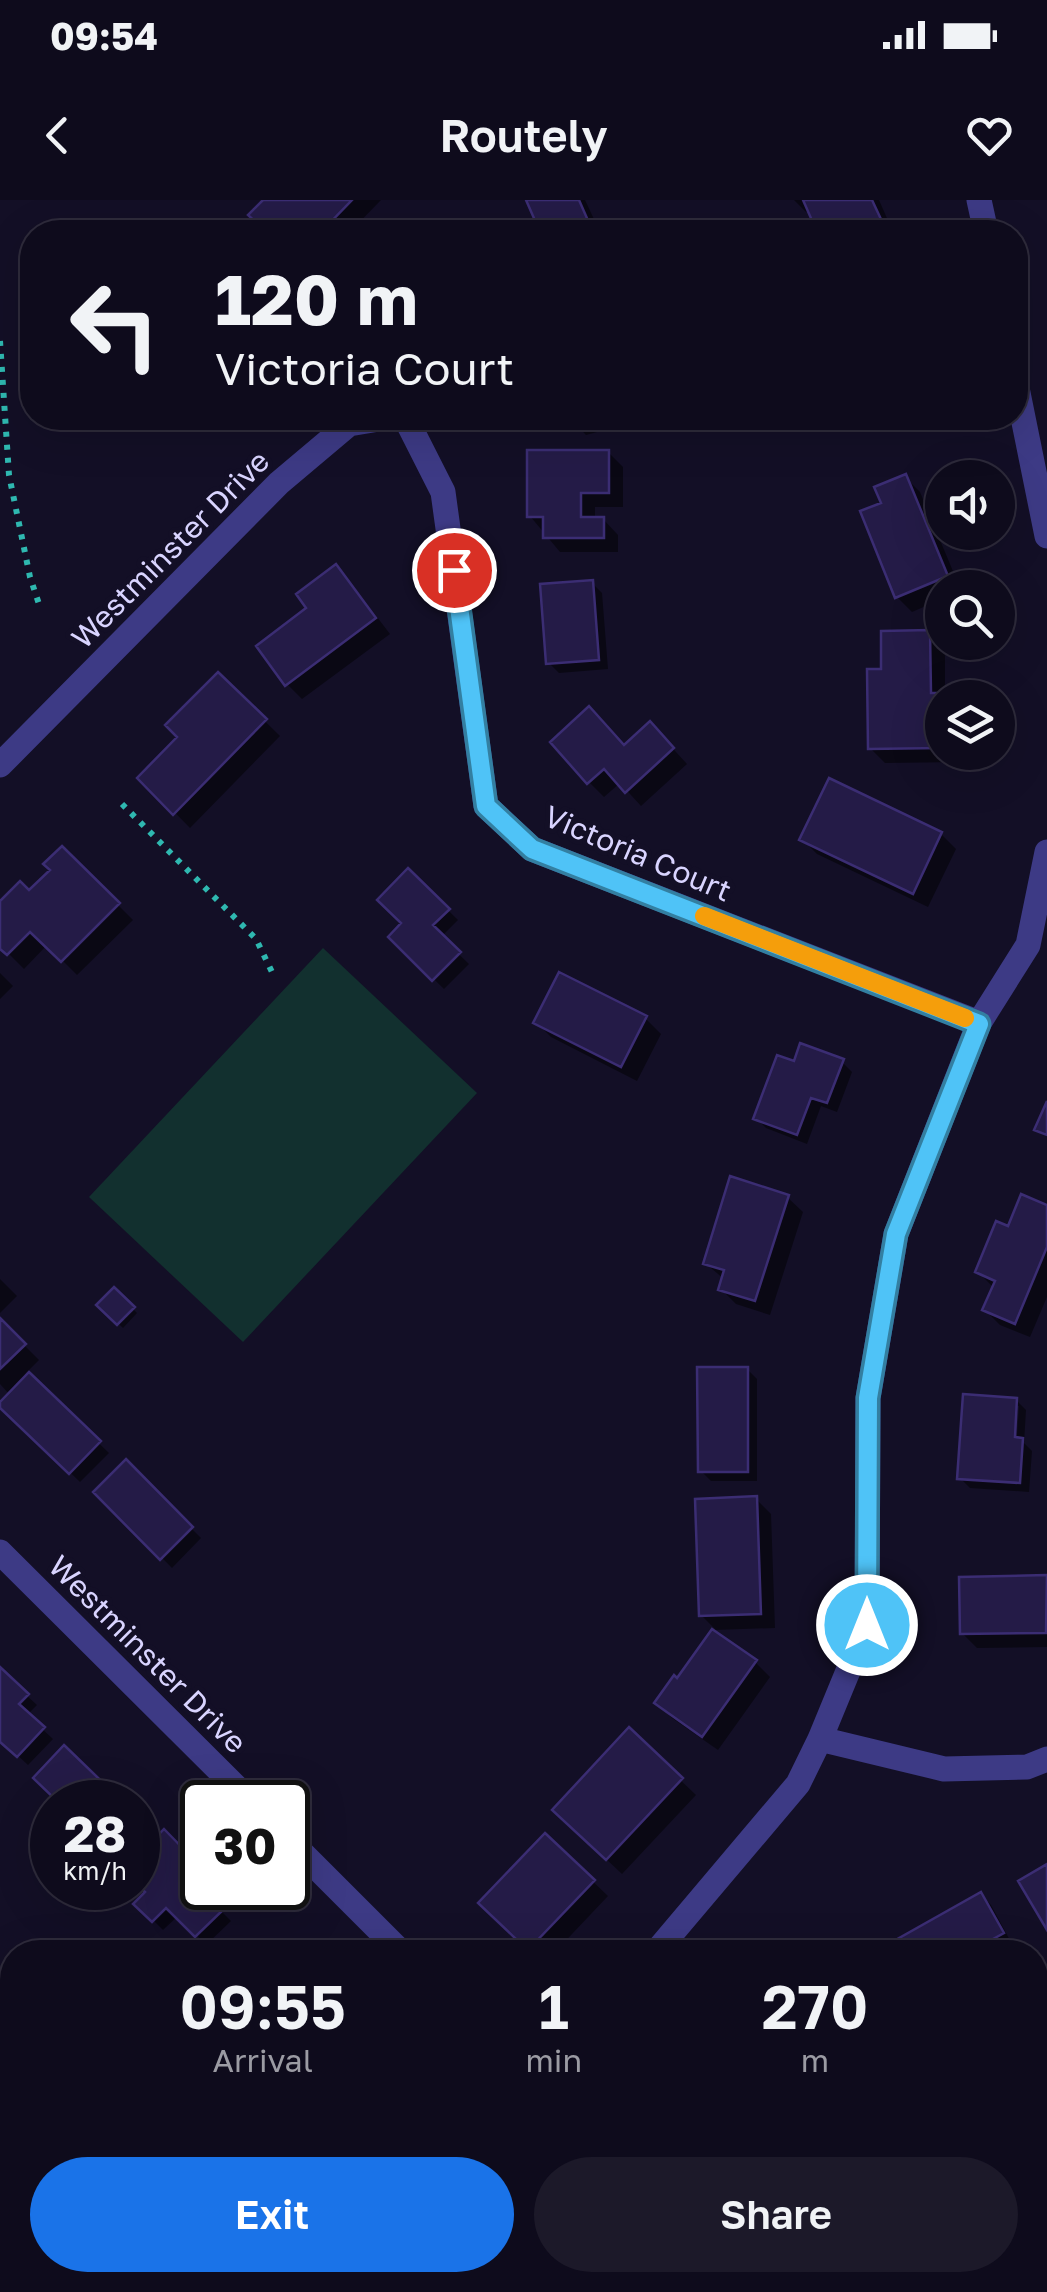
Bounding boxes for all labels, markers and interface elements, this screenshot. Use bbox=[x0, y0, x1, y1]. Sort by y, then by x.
text: 09:54 bbox=[50, 13, 158, 58]
icon: back bbox=[30, 108, 85, 163]
text: Routely bbox=[439, 108, 608, 162]
icon: heart bbox=[962, 108, 1017, 163]
text: 120 m bbox=[215, 256, 418, 340]
icon: left bbox=[50, 260, 180, 390]
text: Victoria Court bbox=[215, 341, 514, 395]
street label: Westminster Drive bbox=[64, 443, 276, 655]
map controls bbox=[925, 460, 1015, 770]
button: sound bbox=[925, 460, 1015, 550]
pin bbox=[412, 528, 497, 613]
icon: arrive bbox=[427, 543, 482, 598]
button: search bbox=[925, 570, 1015, 660]
button: layers bbox=[925, 680, 1015, 770]
street label: Victoria Court bbox=[539, 797, 737, 909]
street label: Westminster Drive bbox=[42, 1548, 254, 1760]
position arrow bbox=[815, 1573, 919, 1677]
speed limit sign: 30 bbox=[180, 1780, 310, 1910]
text: 28 bbox=[64, 1803, 126, 1863]
text: km/h bbox=[63, 1855, 127, 1886]
text: 09:55 bbox=[180, 1970, 346, 2042]
text: 1 bbox=[539, 1970, 569, 2042]
text: 270 bbox=[762, 1970, 868, 2042]
text: Arrival bbox=[213, 2041, 313, 2079]
text: min bbox=[525, 2041, 582, 2079]
text: m bbox=[801, 2041, 829, 2079]
button: Exit bbox=[30, 2157, 514, 2272]
button: Share bbox=[534, 2157, 1018, 2272]

